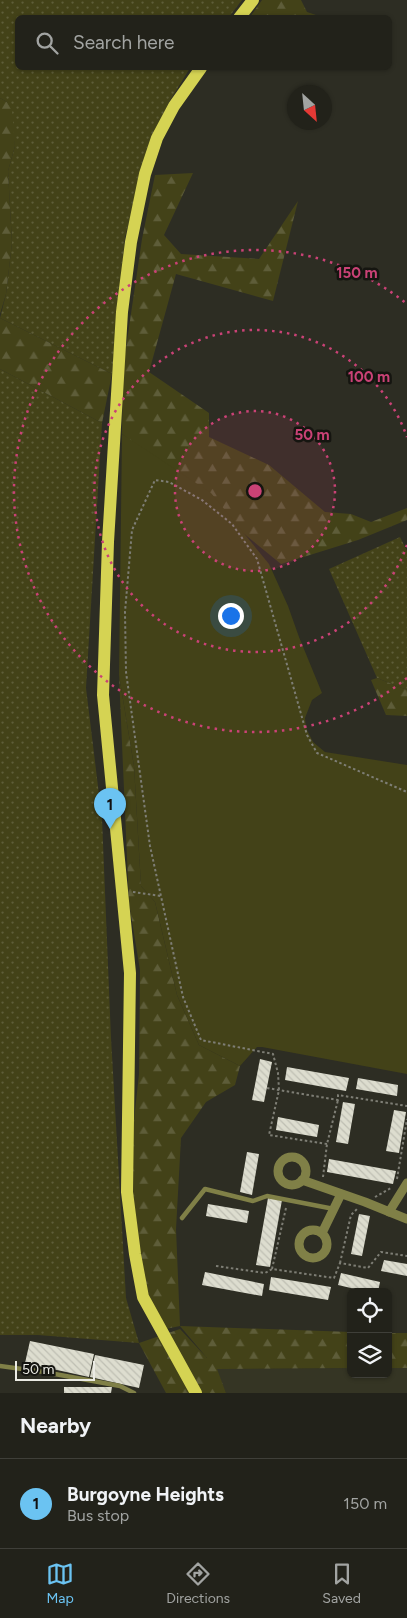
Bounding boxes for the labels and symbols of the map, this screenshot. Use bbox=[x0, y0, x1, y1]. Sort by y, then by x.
north arrow bbox=[287, 85, 332, 130]
text: 150 m bbox=[336, 264, 378, 282]
text: 100 m bbox=[348, 368, 390, 386]
text: 50 m bbox=[294, 426, 330, 444]
centre of rings bbox=[246, 482, 264, 500]
your location bbox=[218, 603, 244, 629]
pin: 1 bbox=[94, 788, 126, 829]
scale bar bbox=[15, 1358, 95, 1381]

